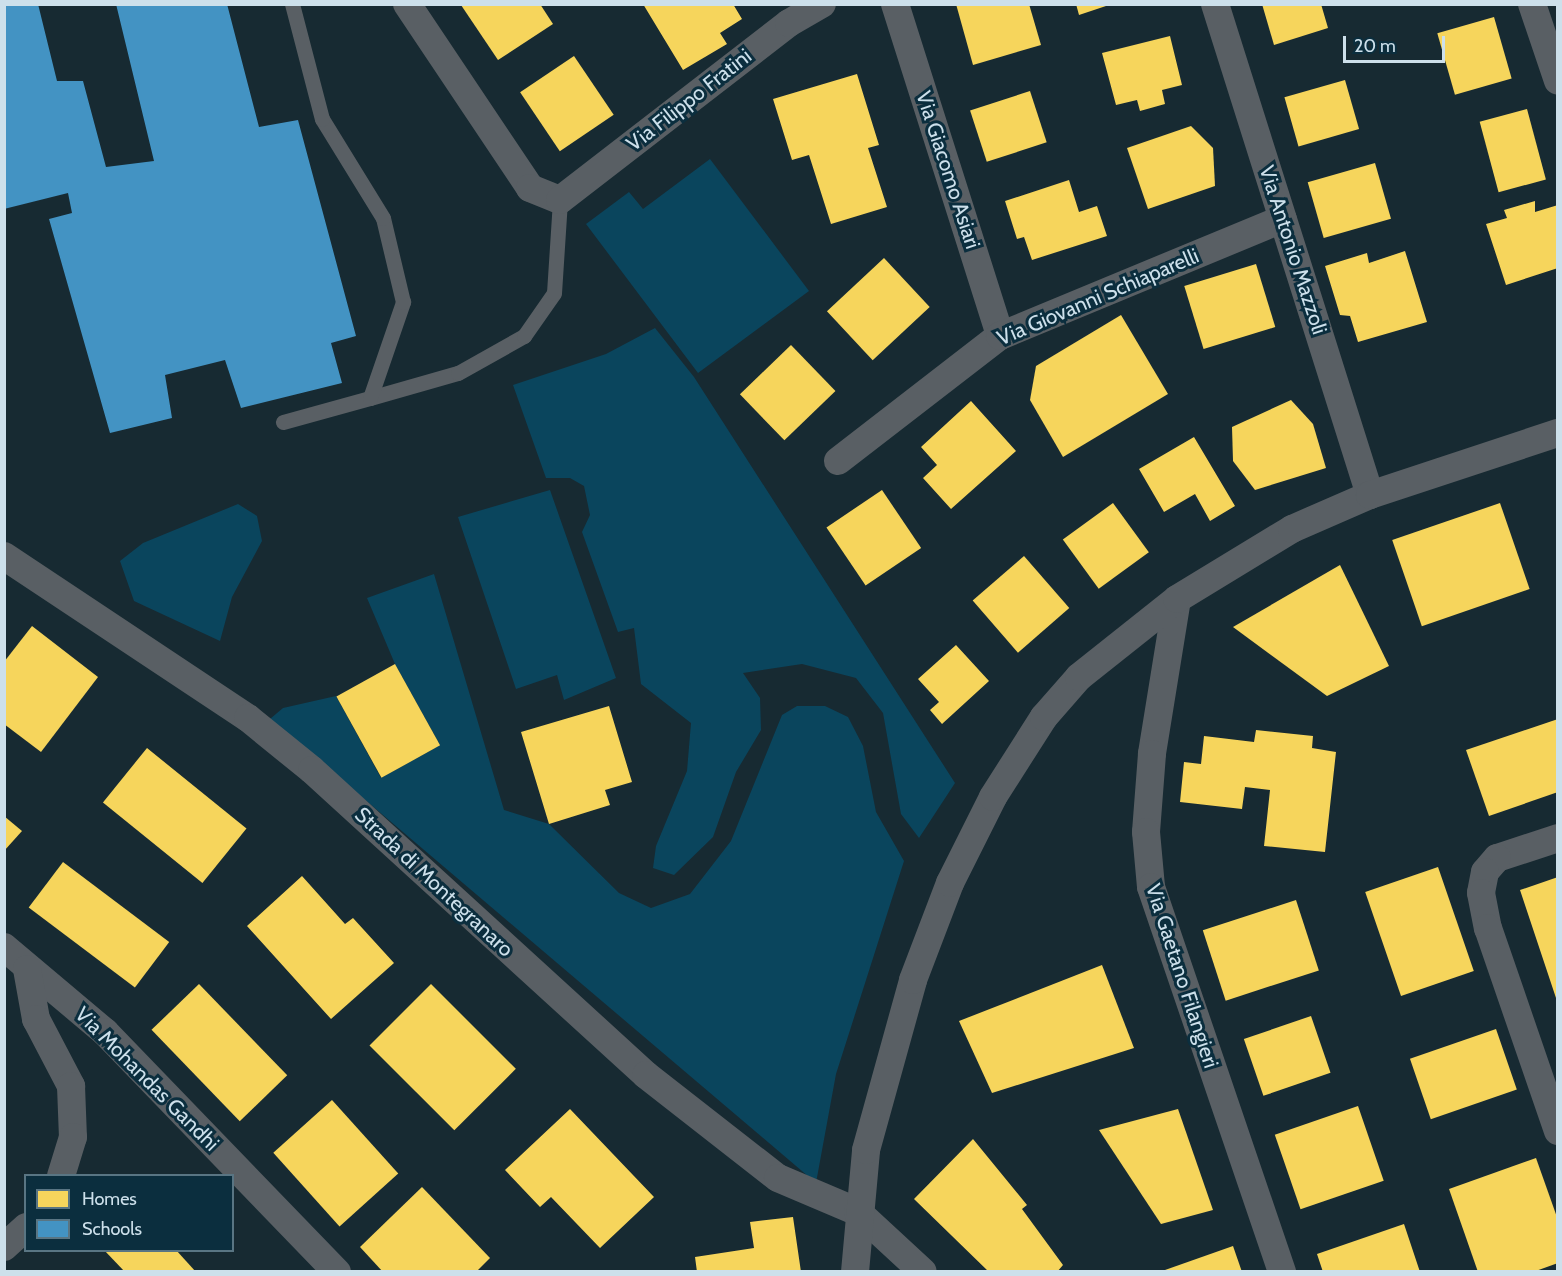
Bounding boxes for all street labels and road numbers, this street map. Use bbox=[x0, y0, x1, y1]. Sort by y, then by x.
street label: Via Filippo Fratini bbox=[622, 43, 756, 157]
street label: Via Giacomo Asiari bbox=[911, 88, 985, 252]
street label: Via Antonio Mazzoli bbox=[1254, 162, 1332, 338]
street label: Via Giovanni Schiaparelli bbox=[993, 243, 1203, 351]
street label: Strada di Montegranaro bbox=[350, 802, 518, 962]
street label: Via Gaetano Filangieri bbox=[1140, 881, 1224, 1071]
street label: Via Mohandas Gandhi bbox=[70, 1002, 224, 1156]

